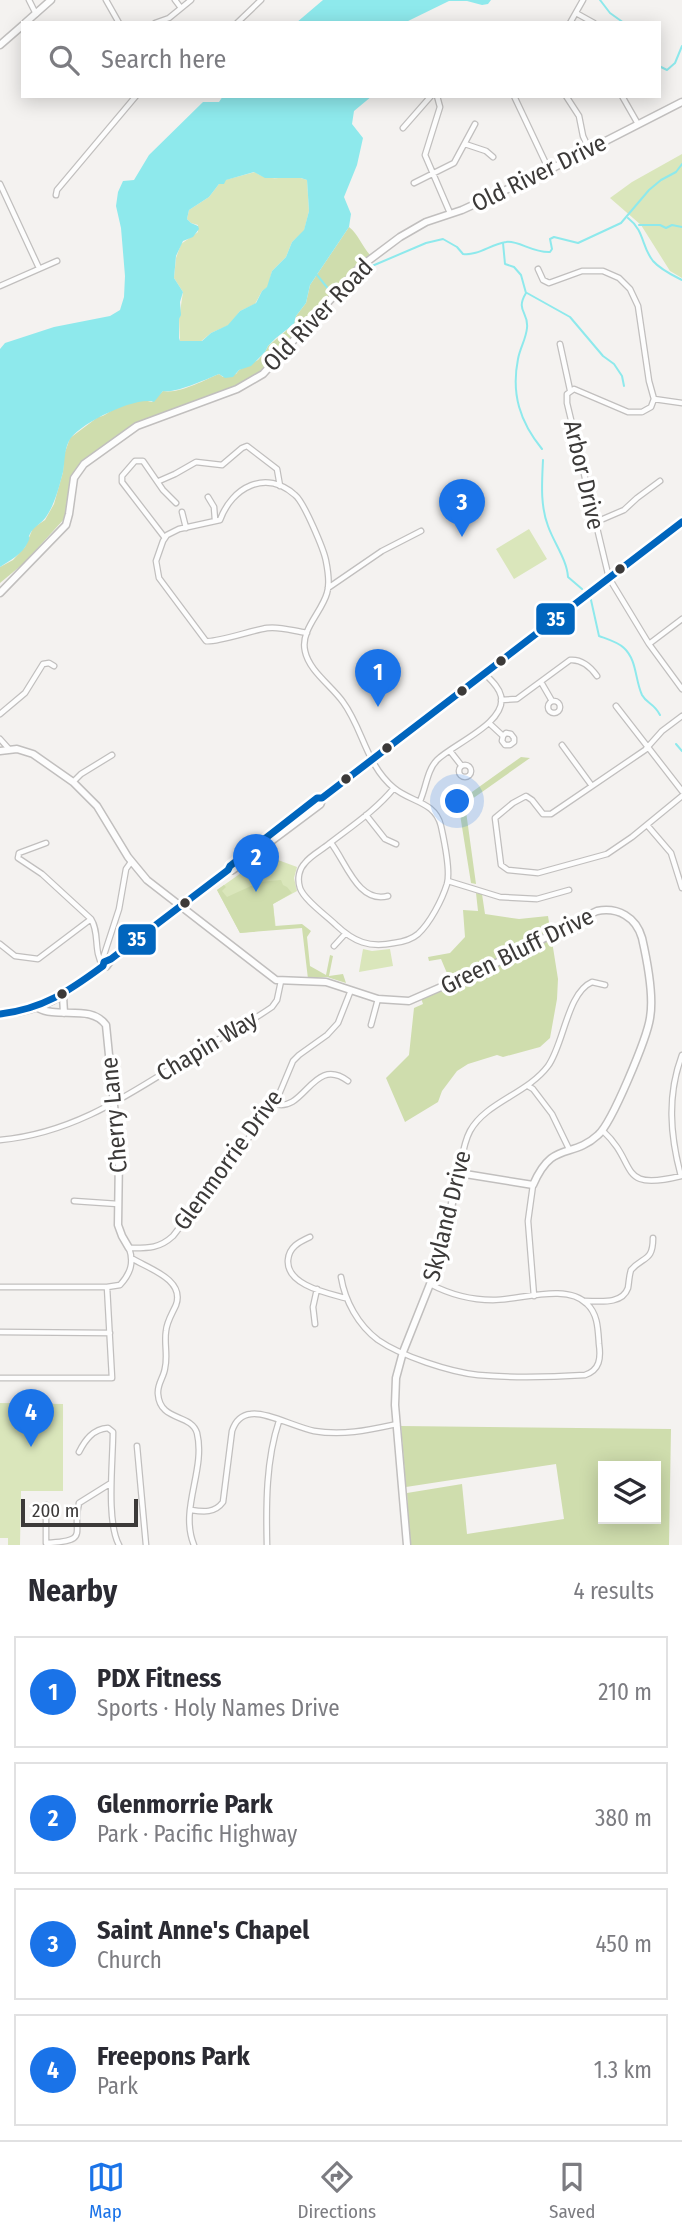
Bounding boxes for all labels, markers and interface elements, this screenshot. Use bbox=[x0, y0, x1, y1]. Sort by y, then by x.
search box bbox=[21, 21, 661, 98]
icon: search bbox=[45, 41, 83, 79]
text: Search here bbox=[101, 44, 226, 75]
street label: Old River Drive bbox=[467, 128, 611, 218]
street label: Old River Road bbox=[258, 253, 378, 377]
street label: Arbor Drive bbox=[558, 418, 610, 532]
pin: 3 bbox=[439, 479, 485, 537]
unlabelled marker bbox=[613, 562, 627, 576]
line badge: 35 bbox=[535, 602, 576, 636]
text: 35 bbox=[546, 608, 565, 631]
pin: 1 bbox=[355, 649, 401, 707]
unlabelled marker bbox=[494, 654, 508, 668]
unlabelled marker bbox=[455, 684, 469, 698]
unlabelled marker bbox=[380, 741, 394, 755]
unlabelled marker bbox=[339, 772, 353, 786]
your location bbox=[440, 784, 474, 818]
pin: 2 bbox=[233, 834, 279, 892]
unlabelled marker bbox=[178, 896, 192, 910]
street label: Green Bluff Drive bbox=[436, 902, 598, 1000]
line badge: 35 bbox=[117, 923, 157, 956]
text: 35 bbox=[127, 928, 146, 951]
unlabelled marker bbox=[55, 987, 69, 1001]
street label: Chapin Way bbox=[151, 1005, 263, 1087]
street label: Cherry Lane bbox=[95, 1056, 133, 1174]
street label: Glenmorrie Drive bbox=[168, 1084, 288, 1236]
street label: Skyland Drive bbox=[417, 1148, 477, 1284]
pin: 4 bbox=[8, 1389, 54, 1447]
map controls bbox=[598, 1461, 661, 1524]
button: layers bbox=[598, 1461, 661, 1524]
scale bar bbox=[21, 1496, 138, 1528]
text: 200 m bbox=[32, 1499, 79, 1522]
text: Nearby bbox=[28, 1573, 117, 1609]
text: 4 results bbox=[573, 1577, 654, 1605]
text: PDX Fitness bbox=[97, 1663, 222, 1694]
text: 1 bbox=[48, 1678, 58, 1706]
text: 210 m bbox=[598, 1678, 652, 1706]
text: Sports · Holy Names Drive bbox=[97, 1694, 340, 1722]
text: Glenmorrie Park bbox=[97, 1789, 273, 1820]
text: 2 bbox=[48, 1804, 58, 1832]
text: 380 m bbox=[595, 1804, 652, 1832]
text: Park · Pacific Highway bbox=[97, 1820, 297, 1848]
text: Saint Anne's Chapel bbox=[97, 1915, 309, 1946]
text: 3 bbox=[48, 1930, 58, 1958]
text: 450 m bbox=[595, 1930, 652, 1958]
text: Church bbox=[97, 1946, 162, 1974]
text: Freepons Park bbox=[97, 2041, 250, 2072]
text: 4 bbox=[47, 2056, 59, 2084]
text: 1.3 km bbox=[594, 2056, 652, 2084]
text: Park bbox=[97, 2072, 138, 2100]
tab: Map bbox=[87, 2158, 125, 2223]
tab: Directions bbox=[298, 2158, 376, 2223]
tab: Saved bbox=[549, 2158, 595, 2223]

